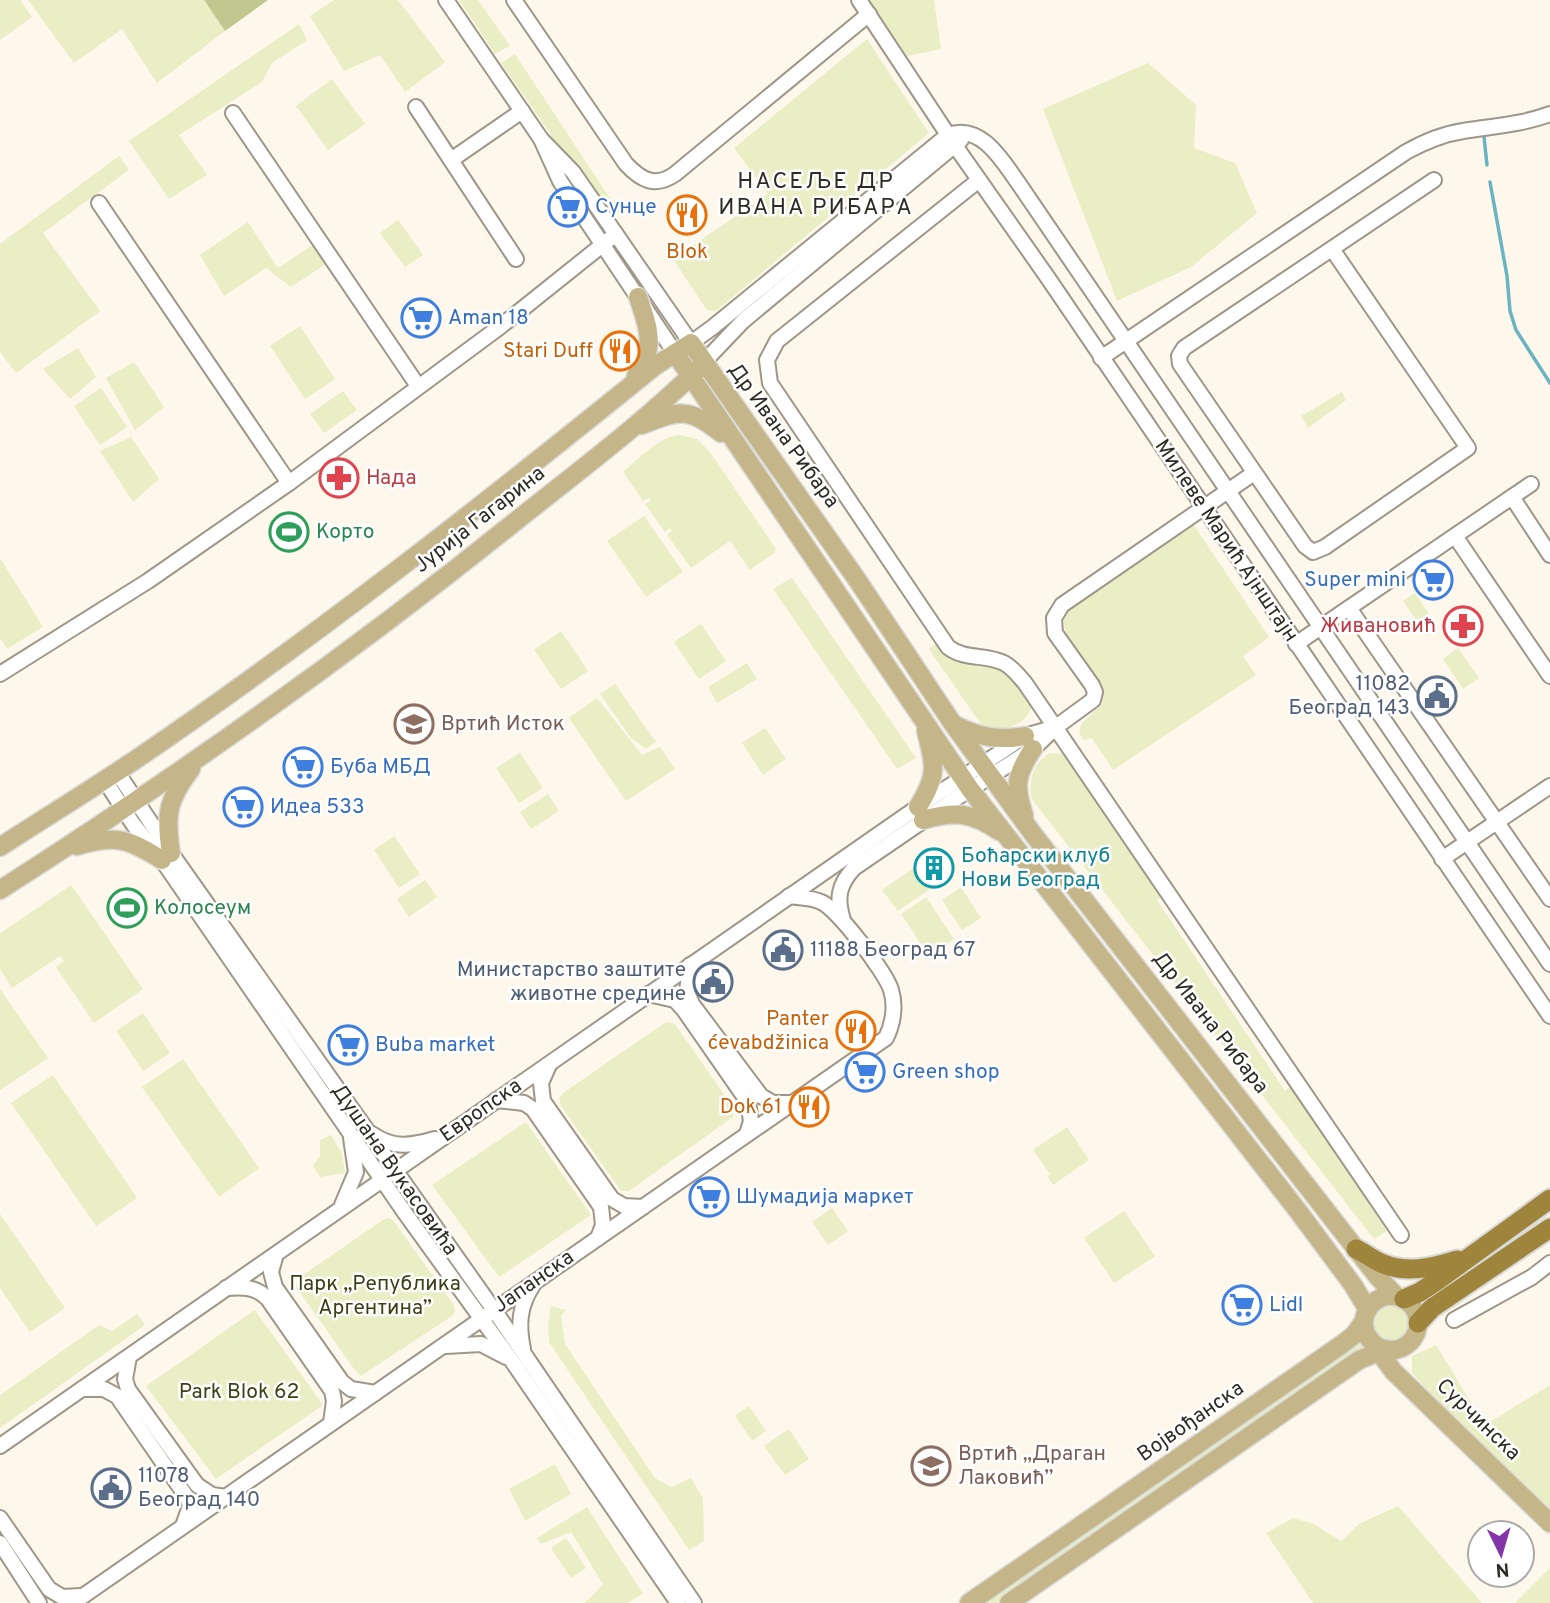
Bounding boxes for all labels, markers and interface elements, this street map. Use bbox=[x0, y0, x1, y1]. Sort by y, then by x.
district label: НАСЕЉЕ ДР ИВАНА РИБАРА bbox=[718, 168, 914, 223]
supermarket icon: Сунце bbox=[547, 186, 589, 228]
place label: Сунце bbox=[595, 194, 657, 221]
restaurant icon: Blok bbox=[666, 194, 708, 236]
place label: Blok bbox=[666, 239, 708, 266]
supermarket icon: Aman 18 bbox=[400, 297, 442, 339]
place label: Aman 18 bbox=[448, 305, 529, 332]
restaurant icon: Stari Duff bbox=[599, 330, 641, 372]
place label: Stari Duff bbox=[503, 338, 593, 365]
street label: Др Ивана Рибара bbox=[721, 358, 845, 514]
street label: Милеве Марић Ајнштајн bbox=[1148, 434, 1304, 648]
pharmacy icon: Нада bbox=[318, 457, 360, 499]
street label: Јурија Гагарина bbox=[409, 460, 551, 580]
place label: Нада bbox=[366, 465, 416, 492]
sports icon: Корто bbox=[268, 511, 310, 553]
place label: Корто bbox=[316, 519, 374, 546]
supermarket icon: Super mini bbox=[1412, 559, 1454, 601]
place label: Super mini bbox=[1304, 567, 1406, 594]
pharmacy icon: Живановић bbox=[1442, 605, 1484, 647]
place label: Живановић bbox=[1320, 613, 1436, 640]
place label: 11082 Београд 143 bbox=[1289, 671, 1410, 722]
public building icon: 11082 Београд 143 bbox=[1416, 675, 1458, 717]
school or university icon: Вртић Исток bbox=[393, 703, 435, 745]
place label: Вртић Исток bbox=[441, 711, 565, 738]
supermarket icon: Буба МБД bbox=[282, 746, 324, 788]
place label: Буба МБД bbox=[330, 754, 431, 781]
supermarket icon: Идеа 533 bbox=[222, 786, 264, 828]
place label: Идеа 533 bbox=[270, 794, 365, 821]
place label: Боћарски клуб Нови Београд bbox=[961, 843, 1110, 894]
building icon: Боћарски клуб Нови Београд bbox=[913, 847, 955, 889]
sports icon: Колосеум bbox=[106, 887, 148, 929]
place label: Колосеум bbox=[154, 895, 251, 922]
public building icon: 11188 Београд 67 bbox=[762, 929, 804, 971]
place label: 11188 Београд 67 bbox=[810, 937, 976, 964]
street label: Др Ивана Рибара bbox=[1146, 946, 1274, 1100]
place label: Министарство заштите животне средине bbox=[457, 957, 686, 1008]
public building icon: Министарство заштите животне средине bbox=[692, 961, 734, 1003]
place label: Panter ćevabdžinica bbox=[708, 1006, 829, 1057]
restaurant icon: Panter ćevabdžinica bbox=[835, 1010, 877, 1052]
supermarket icon: Buba market bbox=[327, 1024, 369, 1066]
place label: Buba market bbox=[375, 1032, 496, 1059]
supermarket icon: Green shop bbox=[844, 1051, 886, 1093]
place label: Green shop bbox=[892, 1059, 1000, 1086]
street label: Европска bbox=[435, 1073, 527, 1149]
street label: Душана Вукасовића bbox=[325, 1079, 463, 1261]
restaurant icon: Dok 61 bbox=[788, 1086, 830, 1128]
place label: Dok 61 bbox=[720, 1094, 782, 1121]
supermarket icon: Шумадија маркет bbox=[688, 1176, 730, 1218]
place label: Шумадија маркет bbox=[736, 1184, 913, 1211]
street label: Јапанска bbox=[488, 1244, 580, 1320]
park label: Парк „Република Аргентина” bbox=[289, 1271, 461, 1322]
supermarket icon: Lidl bbox=[1221, 1284, 1263, 1326]
place label: Lidl bbox=[1269, 1292, 1303, 1319]
street label: Сурчинска bbox=[1430, 1373, 1526, 1467]
street label: Војвођанска bbox=[1132, 1375, 1250, 1469]
park label: Park Blok 62 bbox=[179, 1379, 299, 1406]
place label: Вртић „Драган Лаковић” bbox=[958, 1441, 1106, 1492]
school or university icon: Вртић „Драган Лаковић” bbox=[910, 1445, 952, 1487]
place label: 11078 Београд 140 bbox=[138, 1463, 260, 1514]
public building icon: 11078 Београд 140 bbox=[90, 1467, 132, 1509]
north arrow bbox=[1466, 1519, 1536, 1589]
text: N bbox=[1494, 1556, 1510, 1581]

